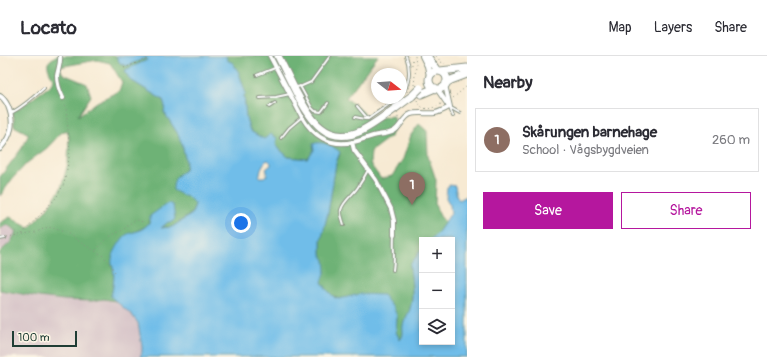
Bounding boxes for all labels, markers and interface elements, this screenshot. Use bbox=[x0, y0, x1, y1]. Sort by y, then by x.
text: Locato bbox=[20, 16, 77, 40]
text: Map bbox=[609, 19, 632, 36]
text: Layers bbox=[654, 19, 692, 36]
text: Share bbox=[714, 19, 747, 36]
north arrow bbox=[371, 68, 407, 104]
text: Nearby bbox=[483, 72, 532, 93]
text: Skårungen barnehage bbox=[522, 123, 657, 142]
text: 1 bbox=[494, 132, 500, 148]
text: 260 m bbox=[712, 132, 750, 148]
text: School · Vågsbygdveien bbox=[522, 142, 649, 158]
pin: 1 bbox=[399, 172, 425, 205]
button: Save bbox=[483, 192, 613, 229]
button: Share bbox=[621, 192, 751, 229]
your location bbox=[231, 213, 251, 233]
map controls bbox=[419, 237, 455, 345]
button: + bbox=[419, 237, 455, 273]
button: − bbox=[419, 273, 455, 309]
button: layers bbox=[419, 309, 455, 345]
scale bar bbox=[12, 329, 77, 348]
text: 100 m bbox=[18, 331, 49, 344]

